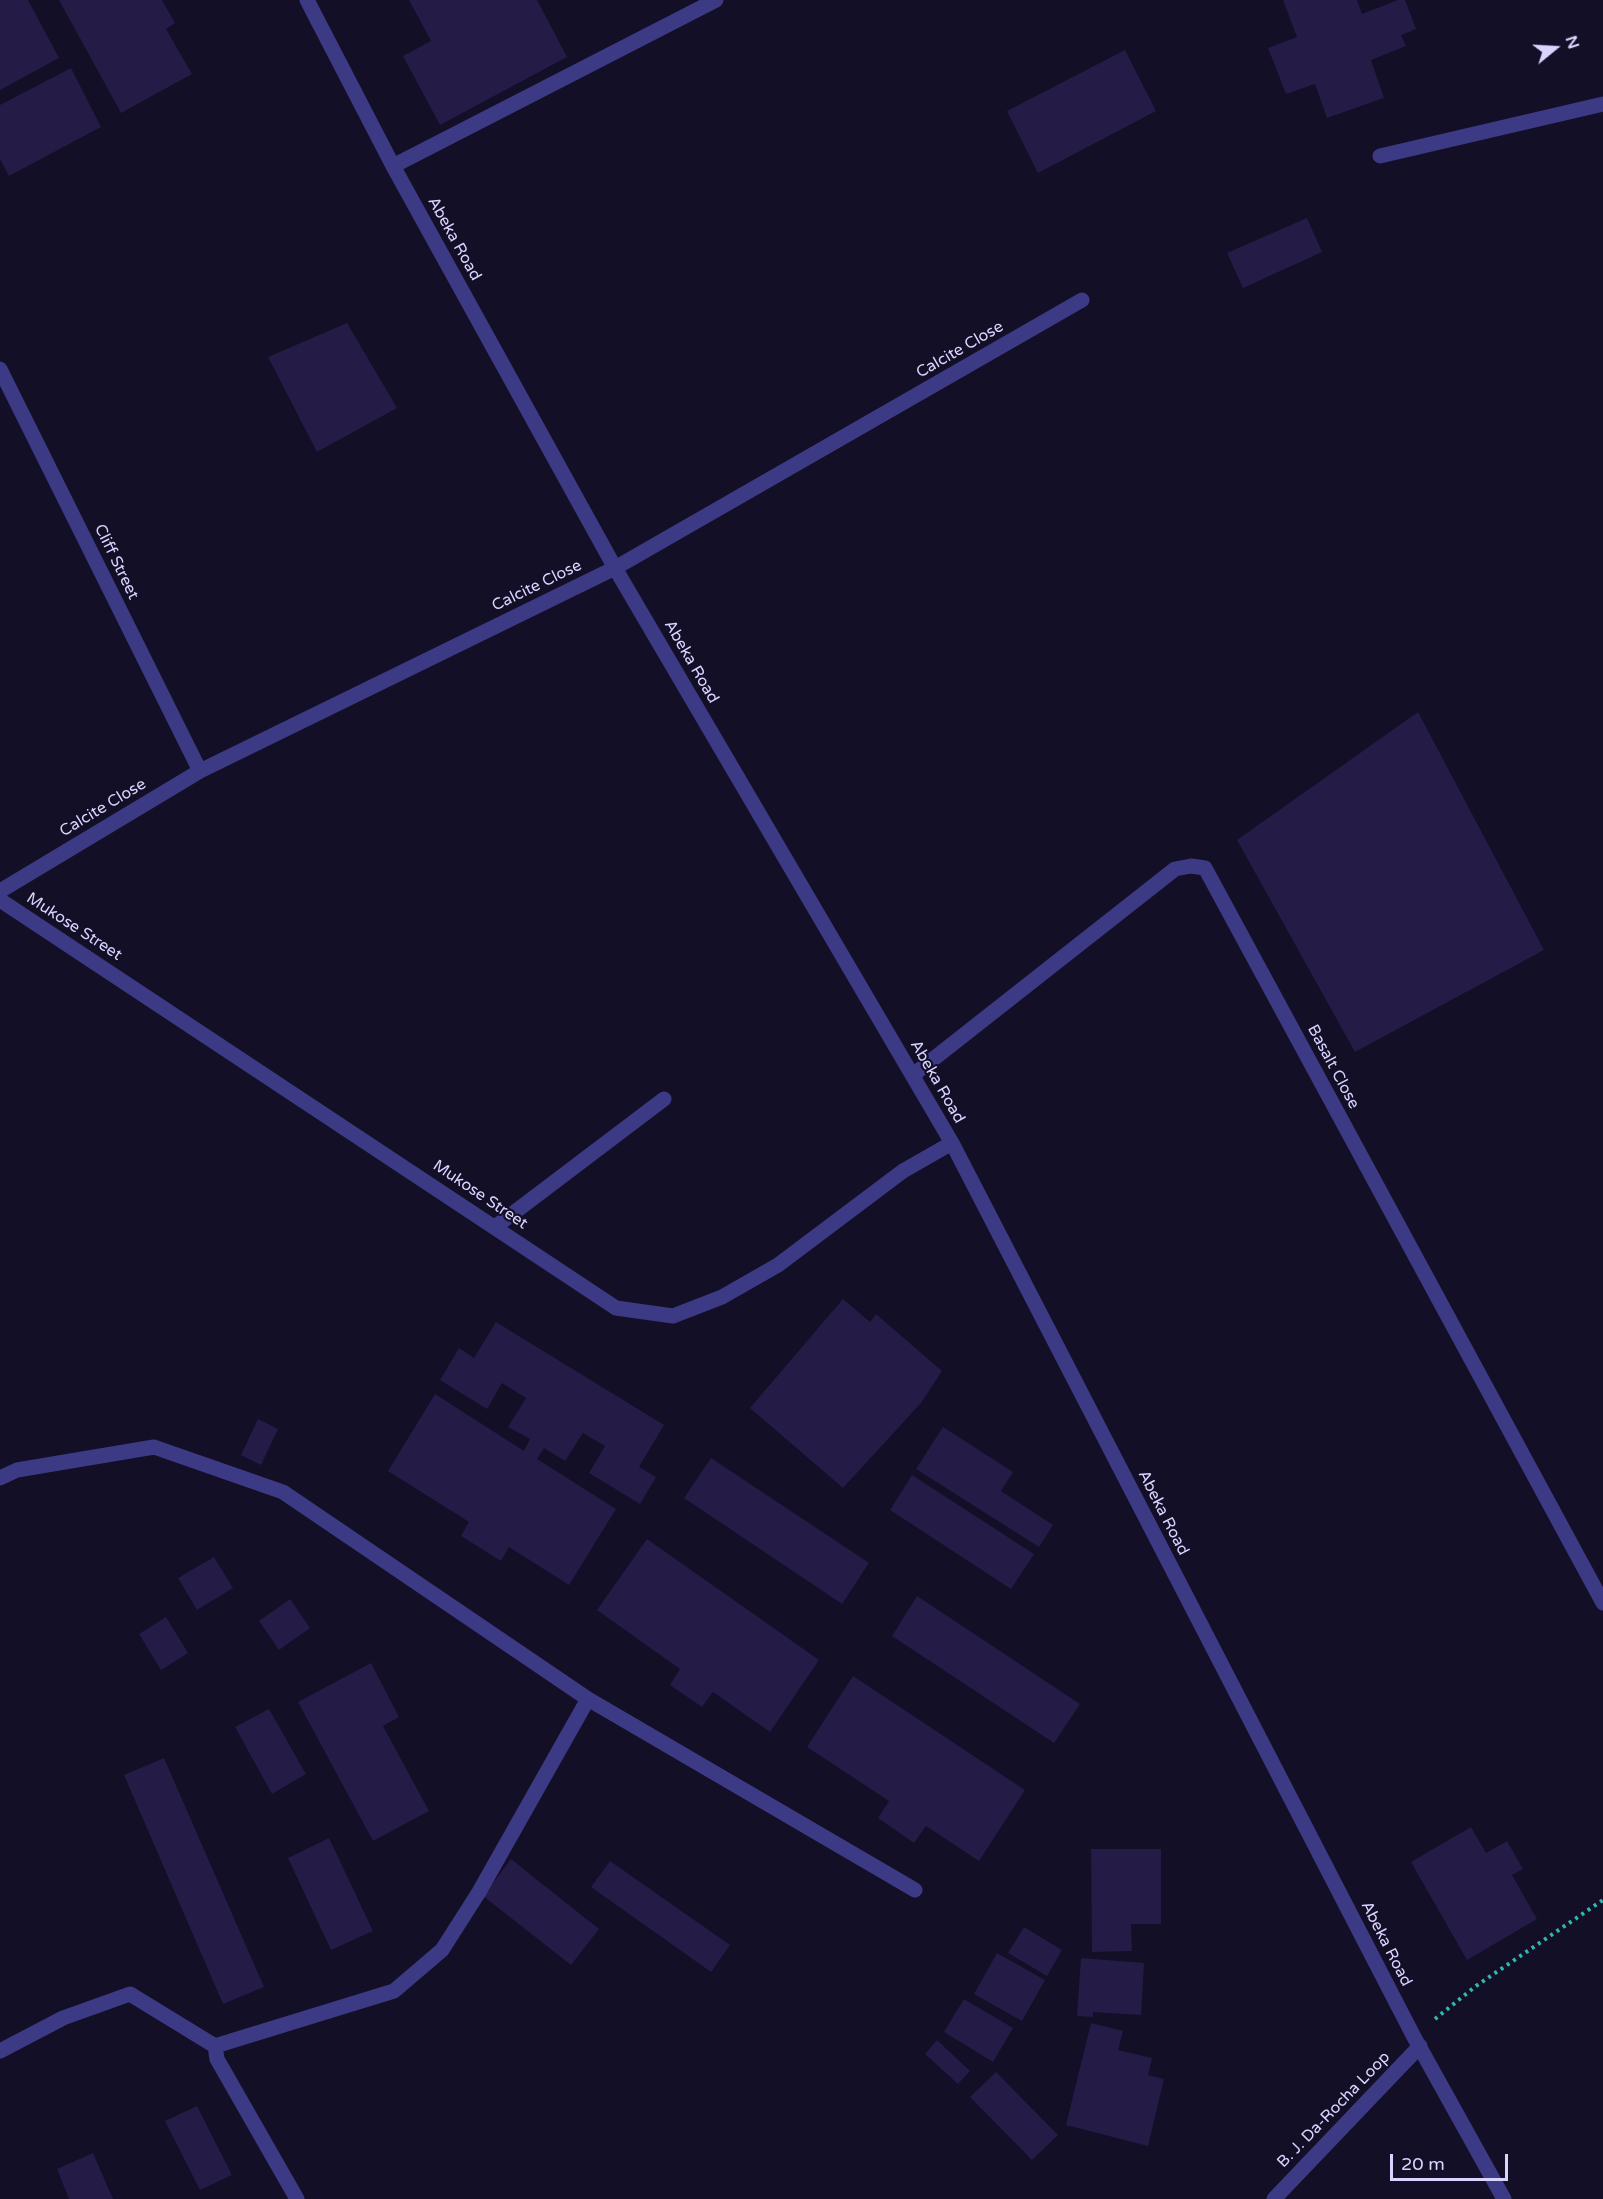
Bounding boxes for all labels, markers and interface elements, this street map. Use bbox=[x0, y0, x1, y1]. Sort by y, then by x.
north arrow bbox=[1525, 18, 1585, 78]
text: N bbox=[1561, 33, 1584, 52]
street label: Abeka Road bbox=[423, 194, 485, 284]
street label: Calcite Close bbox=[913, 317, 1007, 383]
street label: Cliff Street bbox=[90, 521, 142, 603]
street label: Calcite Close bbox=[489, 556, 585, 616]
street label: Abeka Road bbox=[659, 617, 723, 707]
street label: Calcite Close bbox=[56, 775, 150, 841]
street label: Mukose Street bbox=[23, 889, 125, 965]
street label: Basalt Close bbox=[1303, 1022, 1363, 1112]
street label: Abeka Road bbox=[905, 1037, 969, 1127]
street label: Mukose Street bbox=[429, 1156, 531, 1234]
street label: Abeka Road bbox=[1133, 1467, 1193, 1559]
street label: Abeka Road bbox=[1356, 1898, 1416, 1990]
street label: B. J. Da-Rocha Loop bbox=[1274, 2048, 1394, 2172]
scale bar bbox=[1393, 2142, 1512, 2180]
text: 20 m bbox=[1401, 2153, 1445, 2175]

